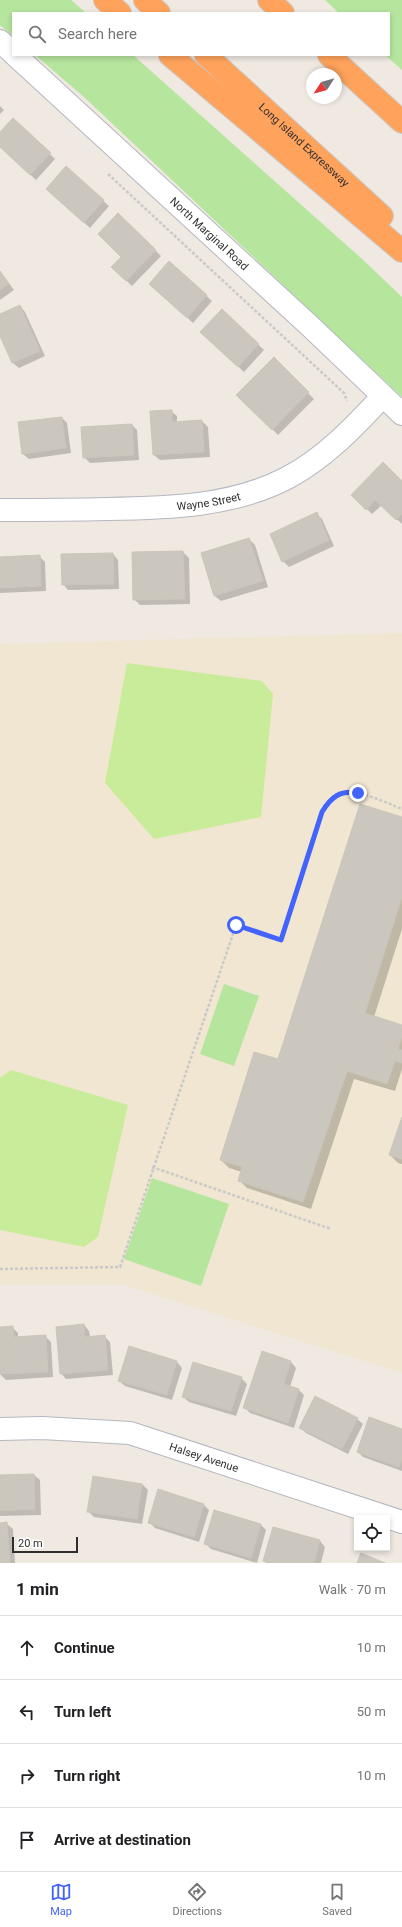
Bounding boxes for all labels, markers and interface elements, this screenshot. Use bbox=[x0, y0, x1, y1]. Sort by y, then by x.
search box bbox=[12, 12, 390, 56]
icon: search bbox=[26, 23, 48, 45]
text: Search here bbox=[58, 25, 137, 43]
north arrow bbox=[306, 68, 342, 104]
street label: Long Island Expressway bbox=[256, 101, 352, 190]
street label: North Marginal Road bbox=[167, 195, 251, 273]
street label: Wayne Street bbox=[176, 490, 242, 513]
route end bbox=[349, 784, 367, 802]
route start bbox=[227, 916, 245, 934]
street label: Halsey Avenue bbox=[168, 1440, 240, 1475]
map controls bbox=[354, 1515, 390, 1551]
button: locate bbox=[354, 1515, 390, 1551]
scale bar bbox=[12, 1535, 78, 1554]
text: 20 m bbox=[18, 1537, 43, 1550]
text: 1 min bbox=[16, 1579, 59, 1599]
text: Walk · 70 m bbox=[319, 1582, 386, 1597]
icon: ahead bbox=[16, 1637, 38, 1659]
text: Continue bbox=[54, 1639, 115, 1657]
text: 10 m bbox=[357, 1640, 386, 1655]
icon: left bbox=[16, 1701, 38, 1723]
text: Turn left bbox=[54, 1703, 111, 1721]
text: 50 m bbox=[357, 1704, 386, 1719]
icon: right bbox=[16, 1765, 38, 1787]
text: Turn right bbox=[54, 1767, 120, 1785]
text: 10 m bbox=[357, 1768, 386, 1783]
icon: arrive bbox=[16, 1829, 38, 1851]
text: Arrive at destination bbox=[54, 1831, 191, 1849]
tab: Map bbox=[50, 1881, 72, 1918]
tab: Directions bbox=[172, 1881, 222, 1918]
tab: Saved bbox=[322, 1881, 352, 1918]

